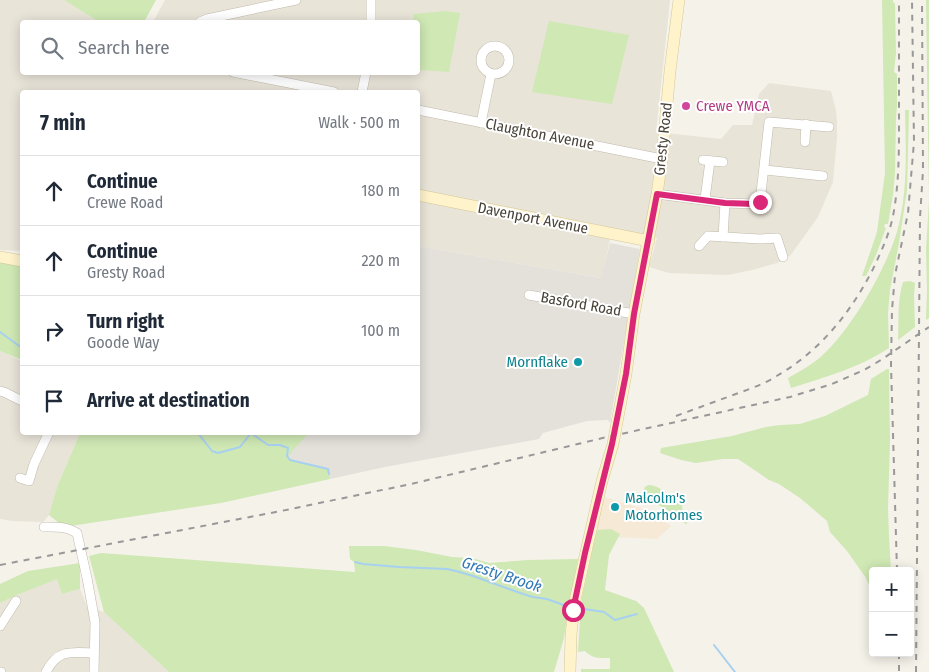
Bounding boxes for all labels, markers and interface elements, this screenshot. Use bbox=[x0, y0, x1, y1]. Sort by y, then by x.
search box bbox=[20, 20, 420, 75]
icon: search bbox=[38, 34, 66, 62]
text: Search here bbox=[78, 36, 170, 59]
place label: Crewe YMCA bbox=[696, 97, 770, 115]
marker: Crewe YMCA bbox=[680, 100, 692, 112]
street label: Gresty Road bbox=[650, 102, 676, 176]
text: 7 min bbox=[40, 110, 86, 136]
text: Walk · 500 m bbox=[318, 113, 400, 132]
street label: Claughton Avenue bbox=[484, 115, 596, 153]
text: Continue bbox=[87, 170, 158, 193]
icon: ahead bbox=[40, 177, 68, 205]
text: 180 m bbox=[361, 181, 400, 200]
route end bbox=[749, 191, 772, 214]
text: Crewe Road bbox=[87, 193, 163, 212]
street label: Davenport Avenue bbox=[476, 198, 590, 238]
text: Continue bbox=[87, 240, 158, 263]
icon: ahead bbox=[40, 247, 68, 275]
text: 220 m bbox=[361, 251, 400, 270]
text: Gresty Road bbox=[87, 263, 165, 282]
street label: Basford Road bbox=[539, 288, 623, 320]
text: Turn right bbox=[87, 310, 164, 333]
icon: right bbox=[40, 317, 68, 345]
text: 100 m bbox=[361, 321, 400, 340]
text: Goode Way bbox=[87, 333, 159, 352]
place label: Mornflake bbox=[507, 353, 568, 371]
marker: Mornflake bbox=[572, 356, 584, 368]
icon: arrive bbox=[40, 387, 68, 415]
text: Arrive at destination bbox=[87, 389, 250, 412]
place label: Malcolm's Motorhomes bbox=[625, 489, 703, 524]
marker: Malcolm's Motorhomes bbox=[609, 501, 621, 513]
water label: Gresty Brook bbox=[459, 553, 544, 596]
map controls bbox=[869, 567, 914, 657]
button: + bbox=[869, 567, 914, 612]
route start bbox=[562, 599, 585, 622]
button: − bbox=[869, 612, 914, 657]

